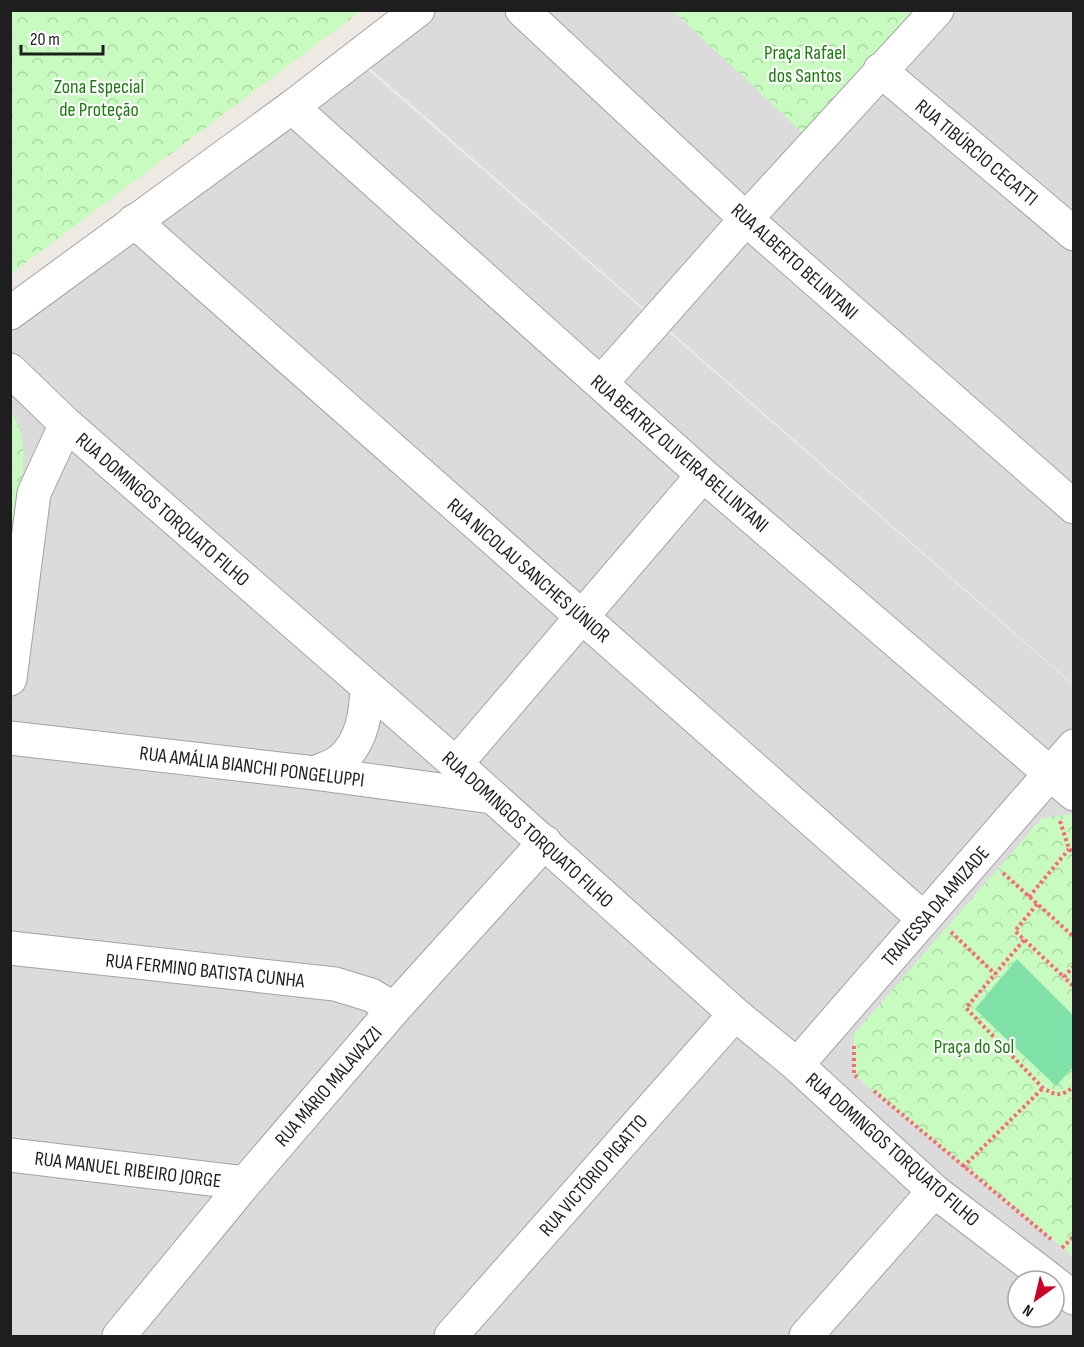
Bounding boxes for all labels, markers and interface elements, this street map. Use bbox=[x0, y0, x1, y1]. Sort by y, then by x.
scale bar bbox=[21, 18, 104, 56]
text: 20 m bbox=[30, 29, 60, 50]
park label: Praça Rafael dos Santos bbox=[764, 41, 846, 88]
park label: Zona Especial de Proteção bbox=[54, 75, 144, 122]
street label: RUA TIBÚRCIO CECATTI bbox=[910, 94, 1043, 211]
street label: RUA ALBERTO BELINTANI bbox=[726, 198, 863, 325]
street label: RUA BEATRIZ OLIVEIRA BELLINTANI bbox=[585, 370, 773, 538]
street label: RUA DOMINGOS TORQUATO FILHO bbox=[71, 428, 254, 592]
street label: RUA NICOLAU SANCHES JÚNIOR bbox=[442, 493, 615, 648]
street label: RUA AMÁLIA BIANCHI PONGELUPPI bbox=[138, 741, 366, 793]
street label: RUA DOMINGOS TORQUATO FILHO bbox=[437, 746, 618, 913]
street label: TRAVESSA DA AMIZADE bbox=[877, 842, 995, 972]
street label: RUA FERMINO BATISTA CUNHA bbox=[104, 949, 306, 993]
street label: RUA MÁRIO MALAVAZZI bbox=[270, 1022, 387, 1152]
park label: Praça do Sol bbox=[934, 1035, 1014, 1059]
street label: RUA DOMINGOS TORQUATO FILHO bbox=[801, 1068, 984, 1232]
street label: RUA VICTÓRIO PIGATTO bbox=[534, 1110, 653, 1241]
street label: RUA MANUEL RIBEIRO JORGE bbox=[33, 1147, 223, 1193]
north arrow bbox=[1006, 1269, 1066, 1329]
text: N bbox=[1020, 1300, 1037, 1320]

